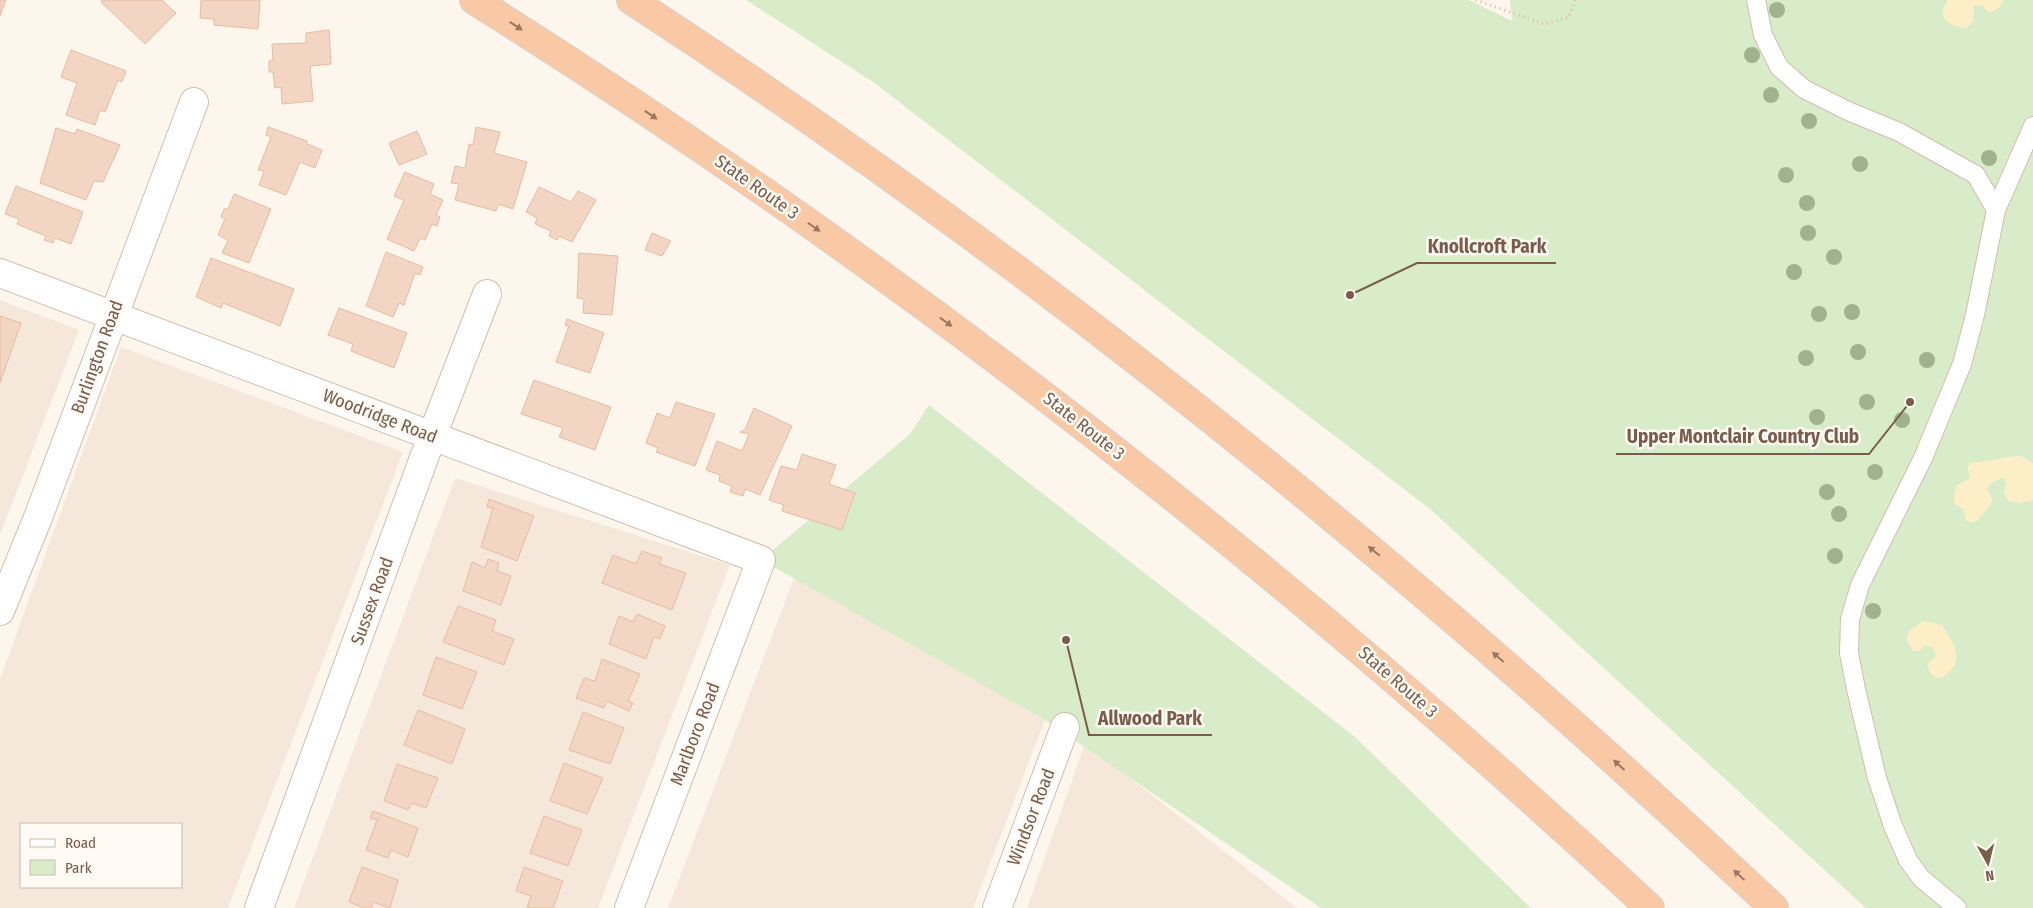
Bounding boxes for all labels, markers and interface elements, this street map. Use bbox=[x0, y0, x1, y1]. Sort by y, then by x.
one-way arrow bbox=[509, 21, 522, 31]
one-way arrow bbox=[645, 110, 658, 120]
street label: State Route 3 bbox=[711, 150, 803, 224]
one-way arrow bbox=[807, 222, 821, 232]
callout: Knollcroft Park bbox=[1417, 229, 1556, 263]
text: Knollcroft Park bbox=[1428, 235, 1547, 258]
street label: Burlington Road bbox=[66, 297, 128, 417]
one-way arrow bbox=[939, 317, 953, 327]
street label: Woodridge Road bbox=[320, 384, 440, 448]
street label: State Route 3 bbox=[1039, 387, 1129, 465]
callout: Upper Montclair Country Club bbox=[1616, 420, 1869, 454]
text: Upper Montclair Country Club bbox=[1627, 425, 1859, 448]
one-way arrow bbox=[1368, 546, 1381, 557]
street label: Sussex Road bbox=[346, 554, 398, 648]
street label: State Route 3 bbox=[1354, 642, 1442, 722]
one-way arrow bbox=[1491, 651, 1504, 662]
street label: Marlboro Road bbox=[665, 679, 725, 789]
callout: Allwood Park bbox=[1089, 701, 1212, 735]
text: Allwood Park bbox=[1097, 707, 1202, 730]
one-way arrow bbox=[1613, 759, 1625, 771]
street label: Windsor Road bbox=[1002, 765, 1060, 869]
legend bbox=[20, 823, 182, 888]
text: Road bbox=[65, 834, 96, 852]
north arrow bbox=[1963, 838, 2013, 888]
text: Park bbox=[65, 859, 92, 877]
text: N bbox=[1984, 866, 1995, 884]
one-way arrow bbox=[1733, 869, 1745, 881]

